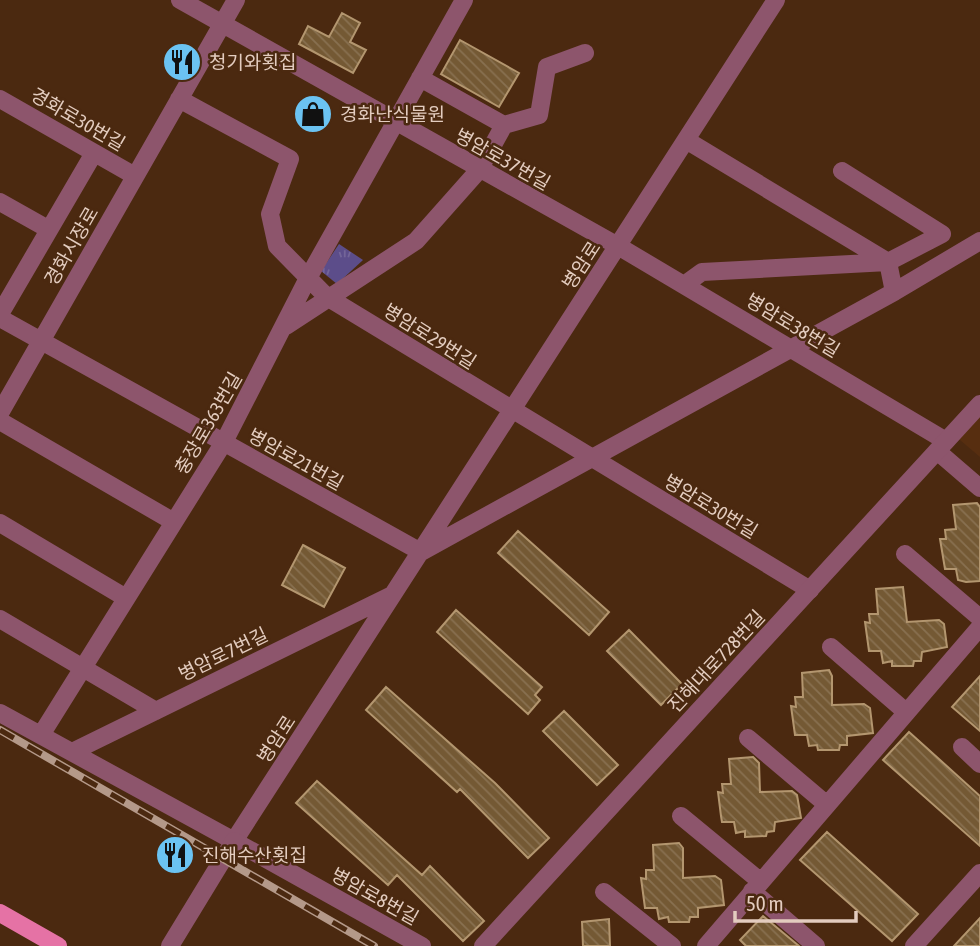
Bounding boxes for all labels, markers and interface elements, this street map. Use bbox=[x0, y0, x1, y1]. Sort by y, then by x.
restaurant icon: 청기와횟집 bbox=[161, 41, 203, 83]
place label: 청기와횟집 bbox=[209, 51, 296, 73]
street label: 경화로30번길 bbox=[27, 83, 129, 155]
shop icon: 경화난식물원 bbox=[292, 93, 334, 135]
place label: 경화난식물원 bbox=[340, 103, 445, 125]
street label: 병암로37번길 bbox=[452, 124, 554, 194]
street label: 경화시장로 bbox=[40, 203, 102, 289]
street label: 병암로 bbox=[557, 237, 605, 293]
street label: 병암로38번길 bbox=[742, 288, 844, 362]
street label: 병암로29번길 bbox=[380, 299, 480, 373]
street label: 충장로363번길 bbox=[170, 368, 246, 478]
street label: 병암로21번길 bbox=[245, 424, 347, 494]
street label: 병암로30번길 bbox=[660, 469, 762, 543]
street label: 진해대로728번길 bbox=[663, 605, 769, 717]
street label: 병암로7번길 bbox=[175, 623, 271, 685]
street label: 병암로 bbox=[252, 711, 300, 767]
restaurant icon: 진해수산횟집 bbox=[154, 834, 196, 876]
place label: 진해수산횟집 bbox=[202, 844, 307, 866]
street label: 병암로8번길 bbox=[328, 863, 422, 929]
scale bar bbox=[735, 880, 856, 924]
text: 50 m bbox=[746, 891, 784, 915]

